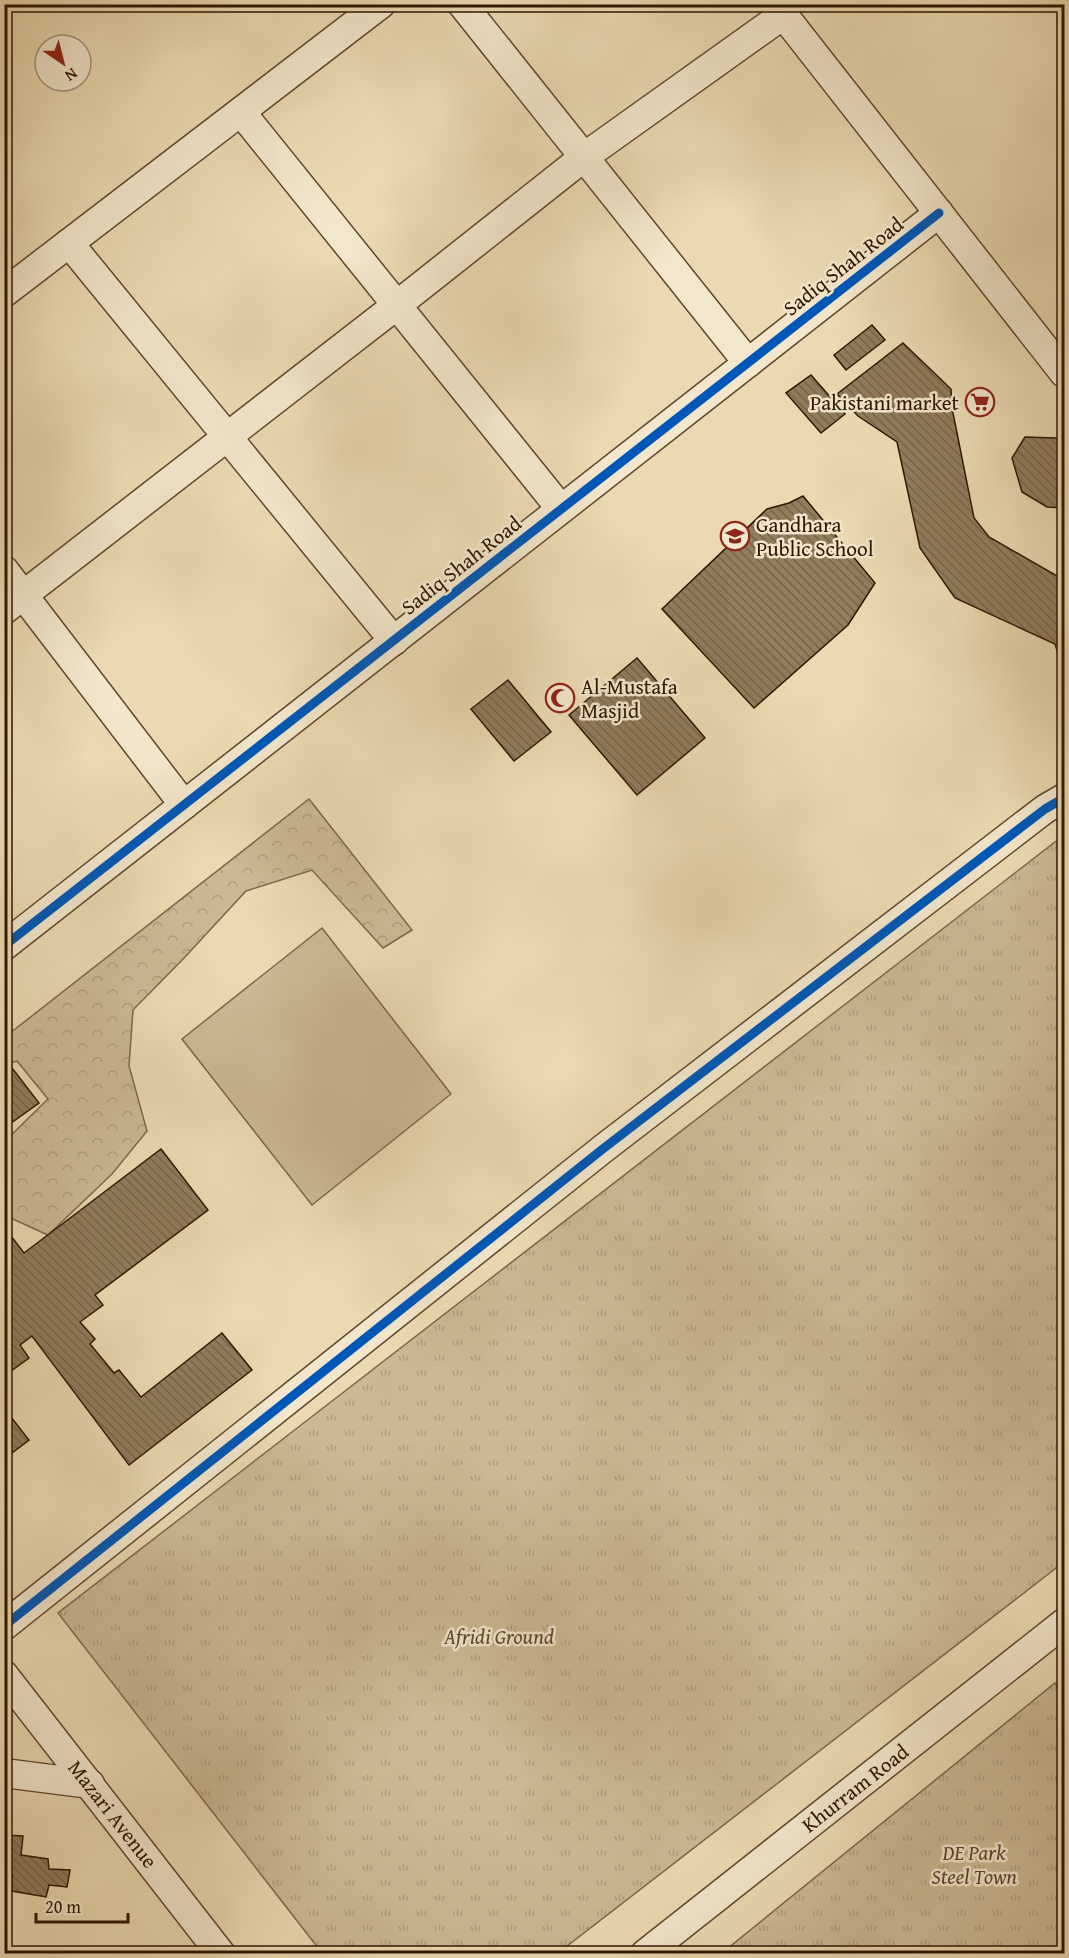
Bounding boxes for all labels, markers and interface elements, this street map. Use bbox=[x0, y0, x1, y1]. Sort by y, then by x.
north arrow bbox=[33, 33, 93, 93]
text: N bbox=[60, 62, 83, 88]
street label: Sadiq Shah Road bbox=[776, 209, 910, 323]
supermarket icon: Pakistani market bbox=[964, 386, 996, 418]
place label: Pakistani market bbox=[810, 387, 960, 418]
street label: Sadiq Shah Road bbox=[394, 508, 528, 622]
place label: Gandhara Public School bbox=[756, 509, 874, 564]
school or university icon: Gandhara Public School bbox=[719, 520, 751, 552]
place label: Al-Mustafa Masjid bbox=[581, 671, 678, 726]
mosque icon: Al-Mustafa Masjid bbox=[544, 682, 576, 714]
park label: Afridi Ground bbox=[443, 1621, 554, 1652]
street label: Khurram Road bbox=[795, 1736, 916, 1840]
street label: Mazari Avenue bbox=[61, 1753, 165, 1875]
park label: DE Park Steel Town bbox=[931, 1837, 1017, 1892]
scale bar bbox=[36, 1886, 128, 1924]
text: 20 m bbox=[45, 1893, 81, 1920]

